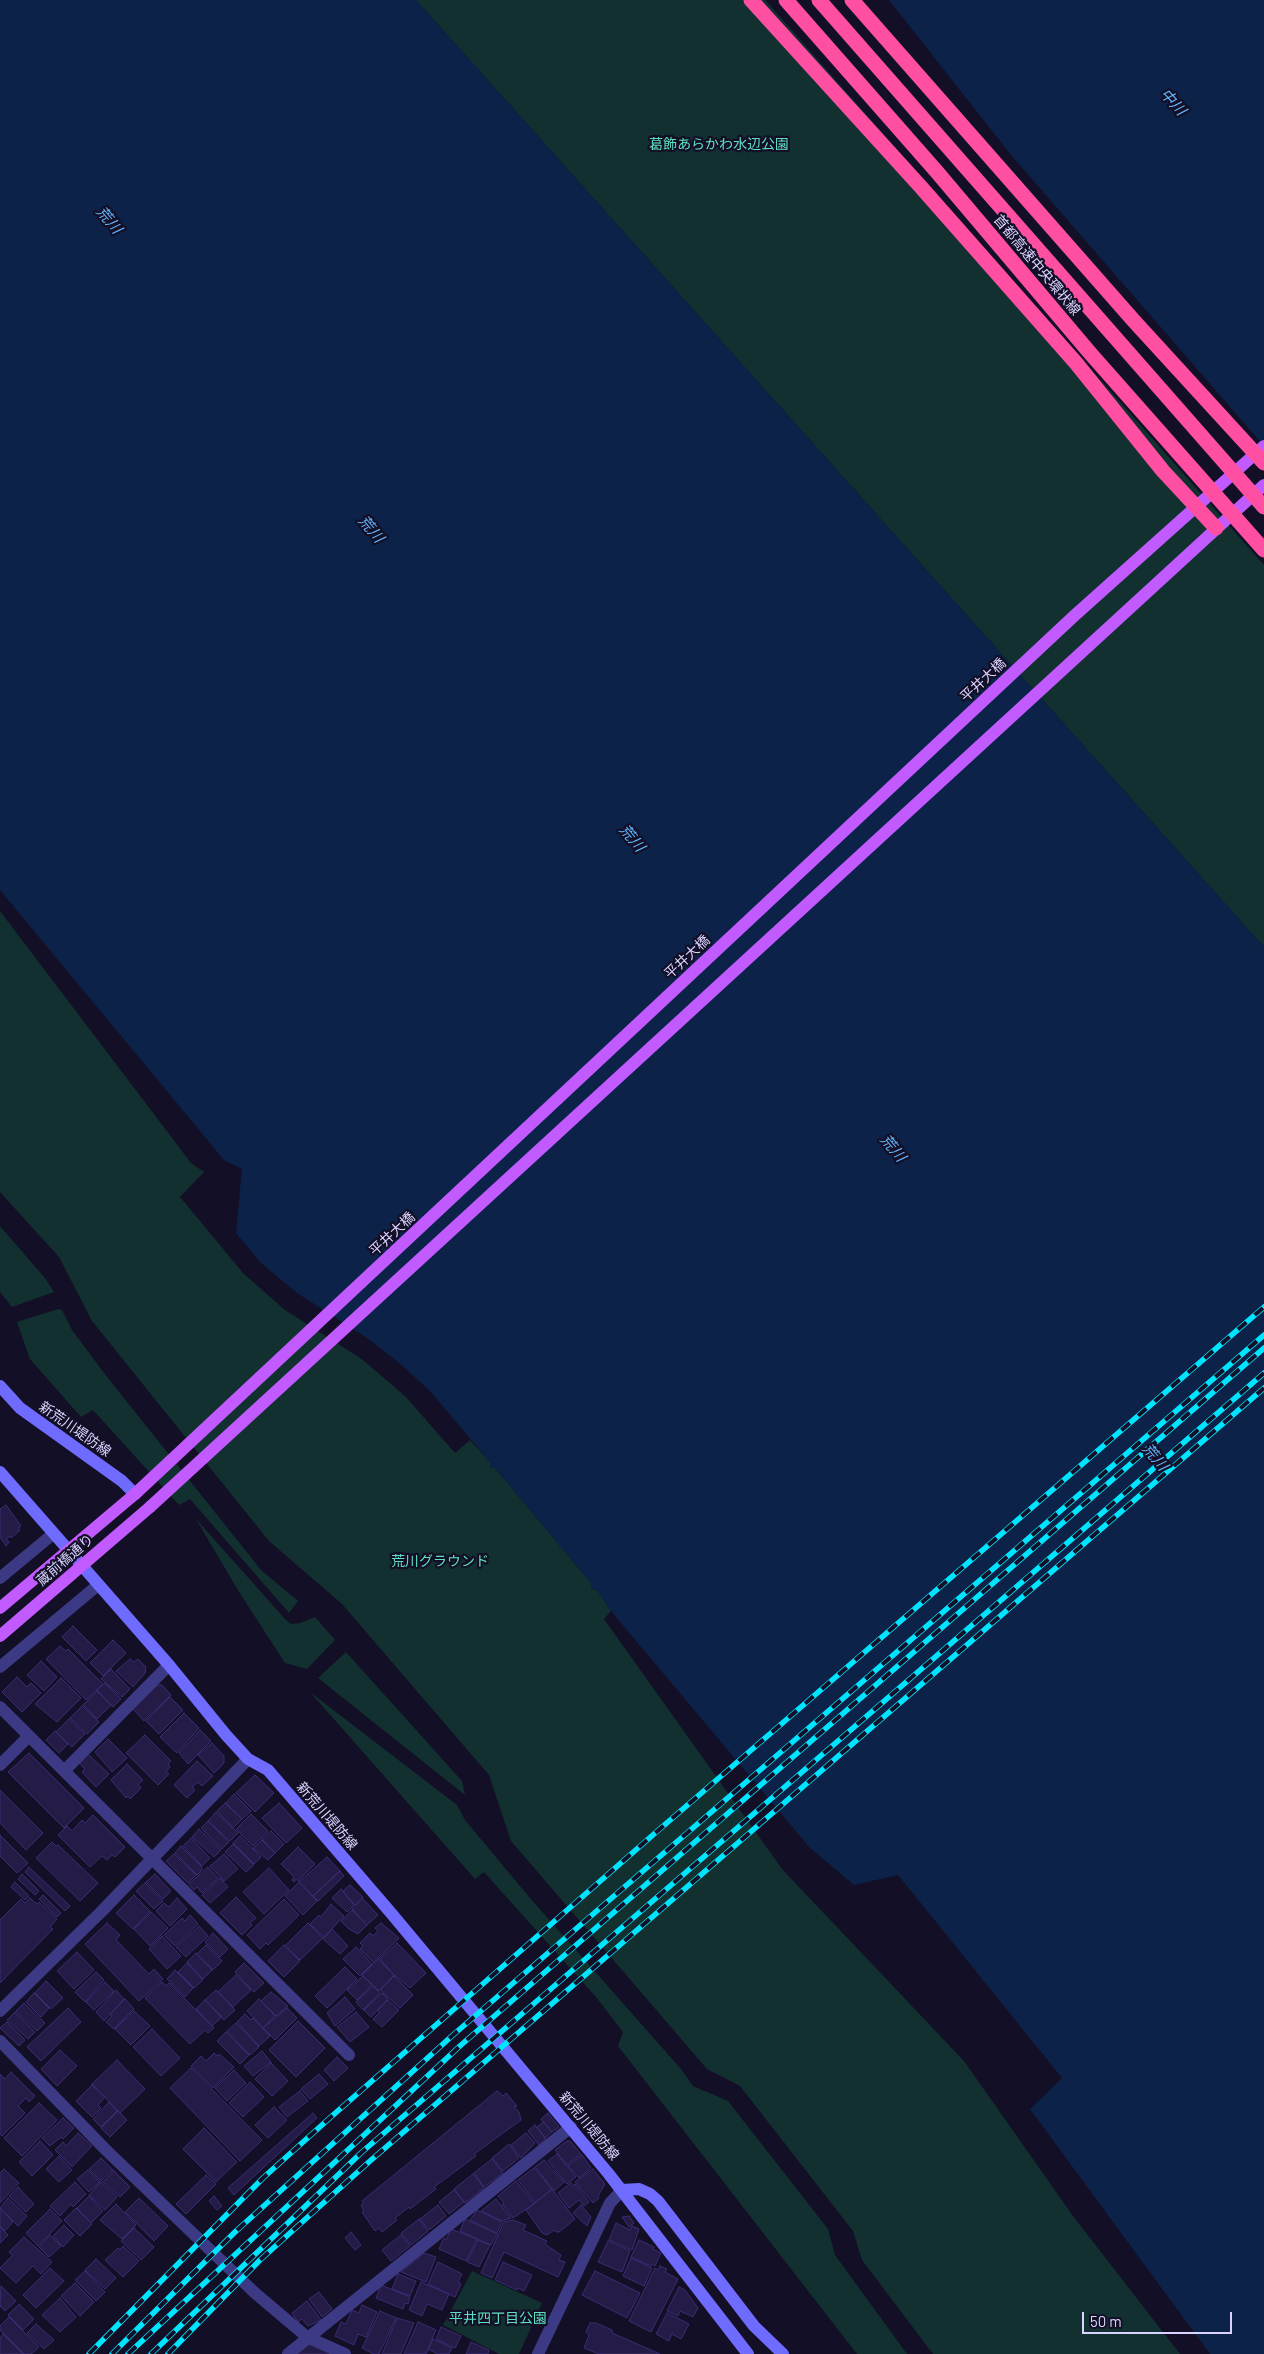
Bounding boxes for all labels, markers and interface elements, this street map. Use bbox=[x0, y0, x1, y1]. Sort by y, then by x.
water label: 中川 bbox=[1156, 85, 1190, 119]
park label: 葛飾あらかわ水辺公園 bbox=[649, 136, 789, 152]
water label: 荒川 bbox=[92, 203, 126, 237]
street label: 首都高速中央環状線 bbox=[990, 211, 1084, 319]
water label: 荒川 bbox=[354, 512, 388, 546]
street label: 平井大橋 bbox=[957, 655, 1009, 705]
water label: 荒川 bbox=[615, 821, 649, 855]
street label: 平井大橋 bbox=[661, 932, 713, 982]
water label: 荒川 bbox=[876, 1131, 910, 1165]
street label: 平井大橋 bbox=[366, 1209, 418, 1259]
street label: 新荒川堤防線 bbox=[36, 1398, 114, 1460]
water label: 荒川 bbox=[1138, 1440, 1172, 1474]
street label: 蔵前橋通り bbox=[33, 1531, 97, 1589]
park label: 荒川グラウンド bbox=[391, 1553, 489, 1569]
street label: 新荒川堤防線 bbox=[293, 1779, 361, 1853]
street label: 新荒川堤防線 bbox=[556, 2088, 622, 2164]
scale bar bbox=[1084, 2302, 1234, 2334]
park label: 平井四丁目公園 bbox=[449, 2310, 547, 2326]
text: 50 m bbox=[1090, 2312, 1122, 2330]

